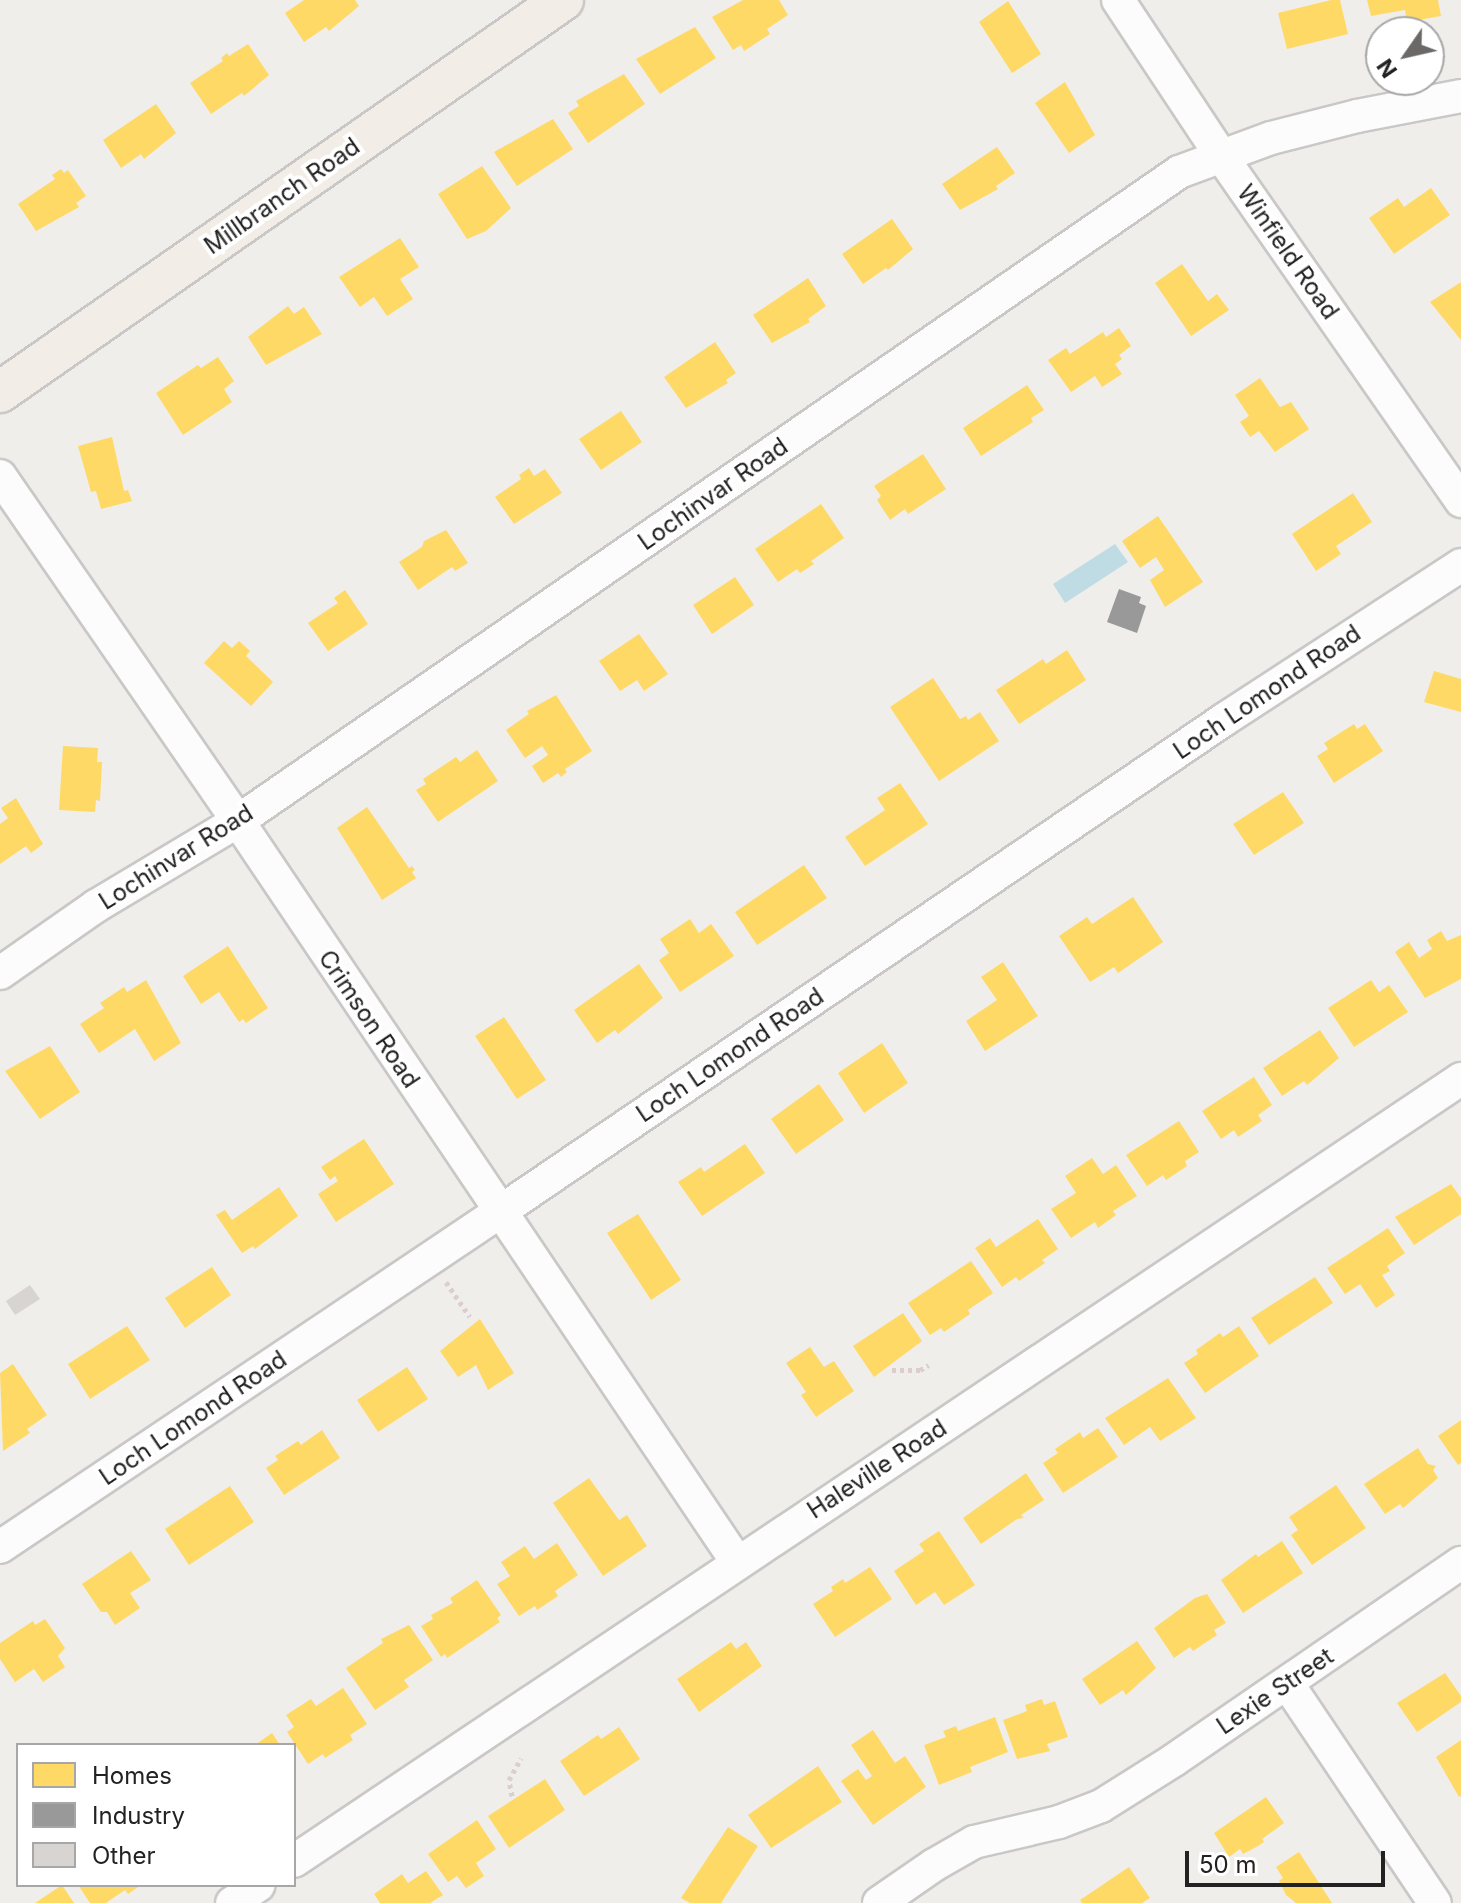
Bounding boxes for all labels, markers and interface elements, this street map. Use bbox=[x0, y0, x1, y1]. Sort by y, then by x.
north arrow bbox=[1365, 16, 1445, 96]
text: N bbox=[1371, 54, 1402, 83]
street label: Millbranch Road bbox=[199, 132, 365, 260]
street label: Winfield Road bbox=[1231, 179, 1345, 325]
street label: Lochinvar Road bbox=[633, 432, 793, 556]
street label: Loch Lomond Road bbox=[1168, 619, 1366, 765]
street label: Lochinvar Road bbox=[94, 798, 258, 916]
street label: Crimson Road bbox=[312, 945, 426, 1093]
street label: Loch Lomond Road bbox=[631, 982, 829, 1128]
street label: Loch Lomond Road bbox=[94, 1345, 292, 1491]
street label: Haleville Road bbox=[802, 1413, 952, 1525]
street label: Lexie Street bbox=[1211, 1641, 1339, 1741]
legend bbox=[16, 1743, 296, 1887]
text: Homes bbox=[92, 1761, 172, 1790]
text: Industry bbox=[92, 1801, 185, 1830]
scale bar bbox=[1189, 1835, 1389, 1885]
text: Other bbox=[92, 1841, 155, 1870]
text: 50 m bbox=[1199, 1850, 1257, 1879]

